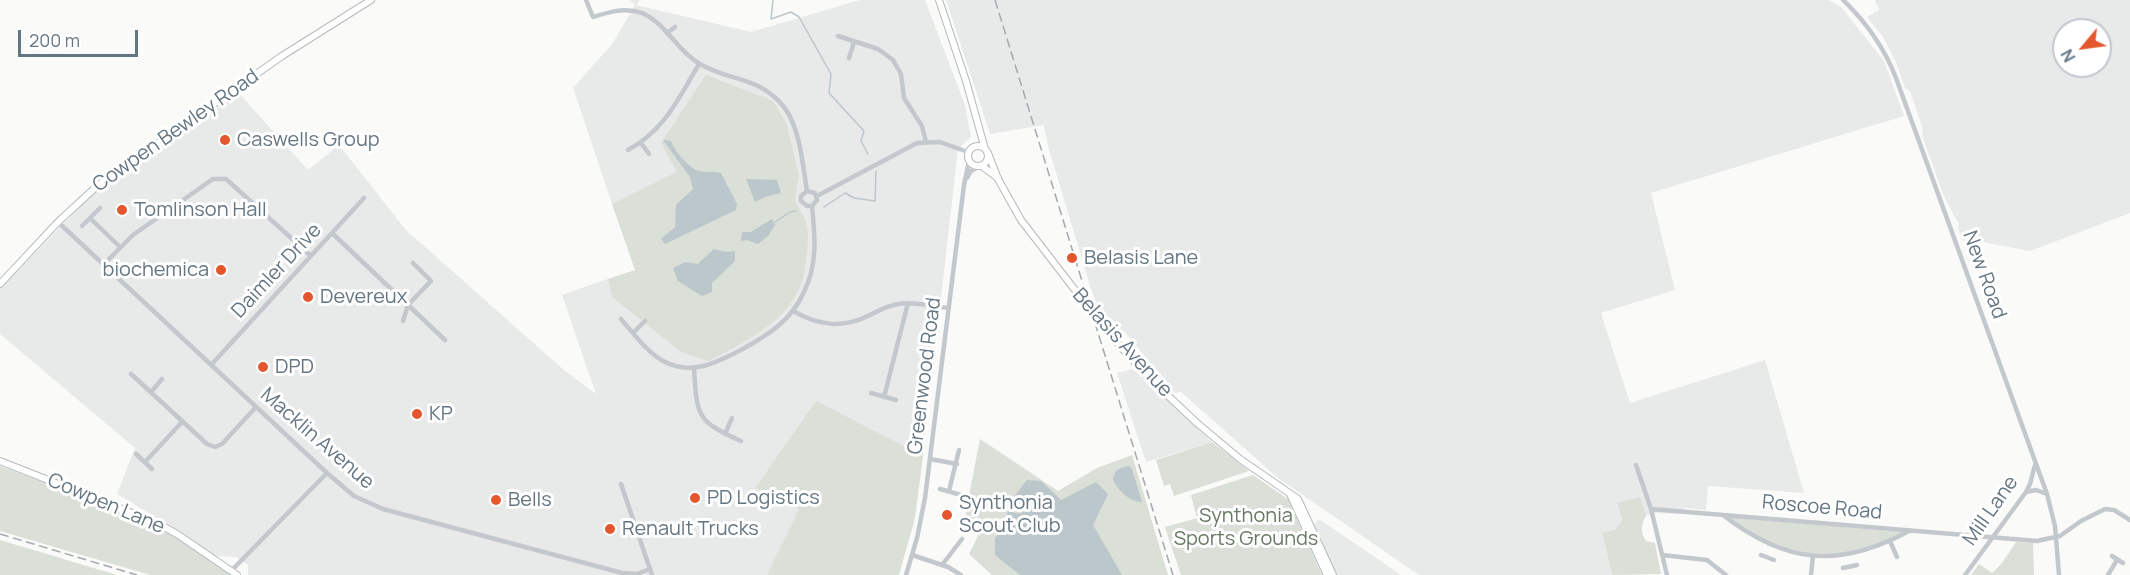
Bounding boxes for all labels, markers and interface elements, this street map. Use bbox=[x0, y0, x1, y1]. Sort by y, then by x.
scale bar bbox=[21, 18, 141, 56]
north arrow bbox=[2052, 18, 2112, 78]
text: 200 m bbox=[29, 28, 80, 52]
text: N bbox=[2056, 45, 2080, 66]
street label: Cowpen Bewley Road bbox=[88, 65, 264, 197]
place label: Caswells Group bbox=[237, 128, 380, 152]
marker: Caswells Group bbox=[218, 133, 232, 147]
place label: Tomlinson Hall bbox=[134, 198, 267, 222]
marker: Tomlinson Hall bbox=[115, 203, 129, 217]
street label: Daimler Drive bbox=[227, 219, 327, 323]
street label: New Road bbox=[1957, 228, 2011, 322]
place label: Belasis Lane bbox=[1084, 246, 1198, 270]
marker: Belasis Lane bbox=[1065, 251, 1079, 265]
place label: biochemica bbox=[103, 258, 209, 282]
marker: biochemica bbox=[214, 263, 228, 277]
street label: Belasis Avenue bbox=[1067, 284, 1177, 402]
place label: Devereux bbox=[320, 285, 407, 309]
marker: Devereux bbox=[301, 290, 315, 304]
street label: Greenwood Road bbox=[903, 296, 947, 456]
place label: DPD bbox=[275, 355, 314, 379]
marker: DPD bbox=[256, 360, 270, 374]
street label: Macklin Avenue bbox=[255, 383, 379, 495]
place label: KP bbox=[429, 402, 453, 426]
marker: KP bbox=[410, 407, 424, 421]
street label: Cowpen Lane bbox=[44, 469, 168, 539]
street label: Mill Lane bbox=[1958, 471, 2024, 551]
place label: PD Logistics bbox=[707, 486, 820, 510]
place label: Bells bbox=[508, 488, 552, 512]
marker: PD Logistics bbox=[688, 491, 702, 505]
place label: Synthonia Scout Club bbox=[959, 491, 1061, 538]
street label: Roscoe Road bbox=[1761, 491, 1883, 525]
marker: Bells bbox=[489, 493, 503, 507]
park label: Synthonia Sports Grounds bbox=[1174, 504, 1318, 551]
marker: Synthonia Scout Club bbox=[940, 508, 954, 522]
place label: Renault Trucks bbox=[622, 517, 759, 541]
marker: Renault Trucks bbox=[603, 522, 617, 536]

